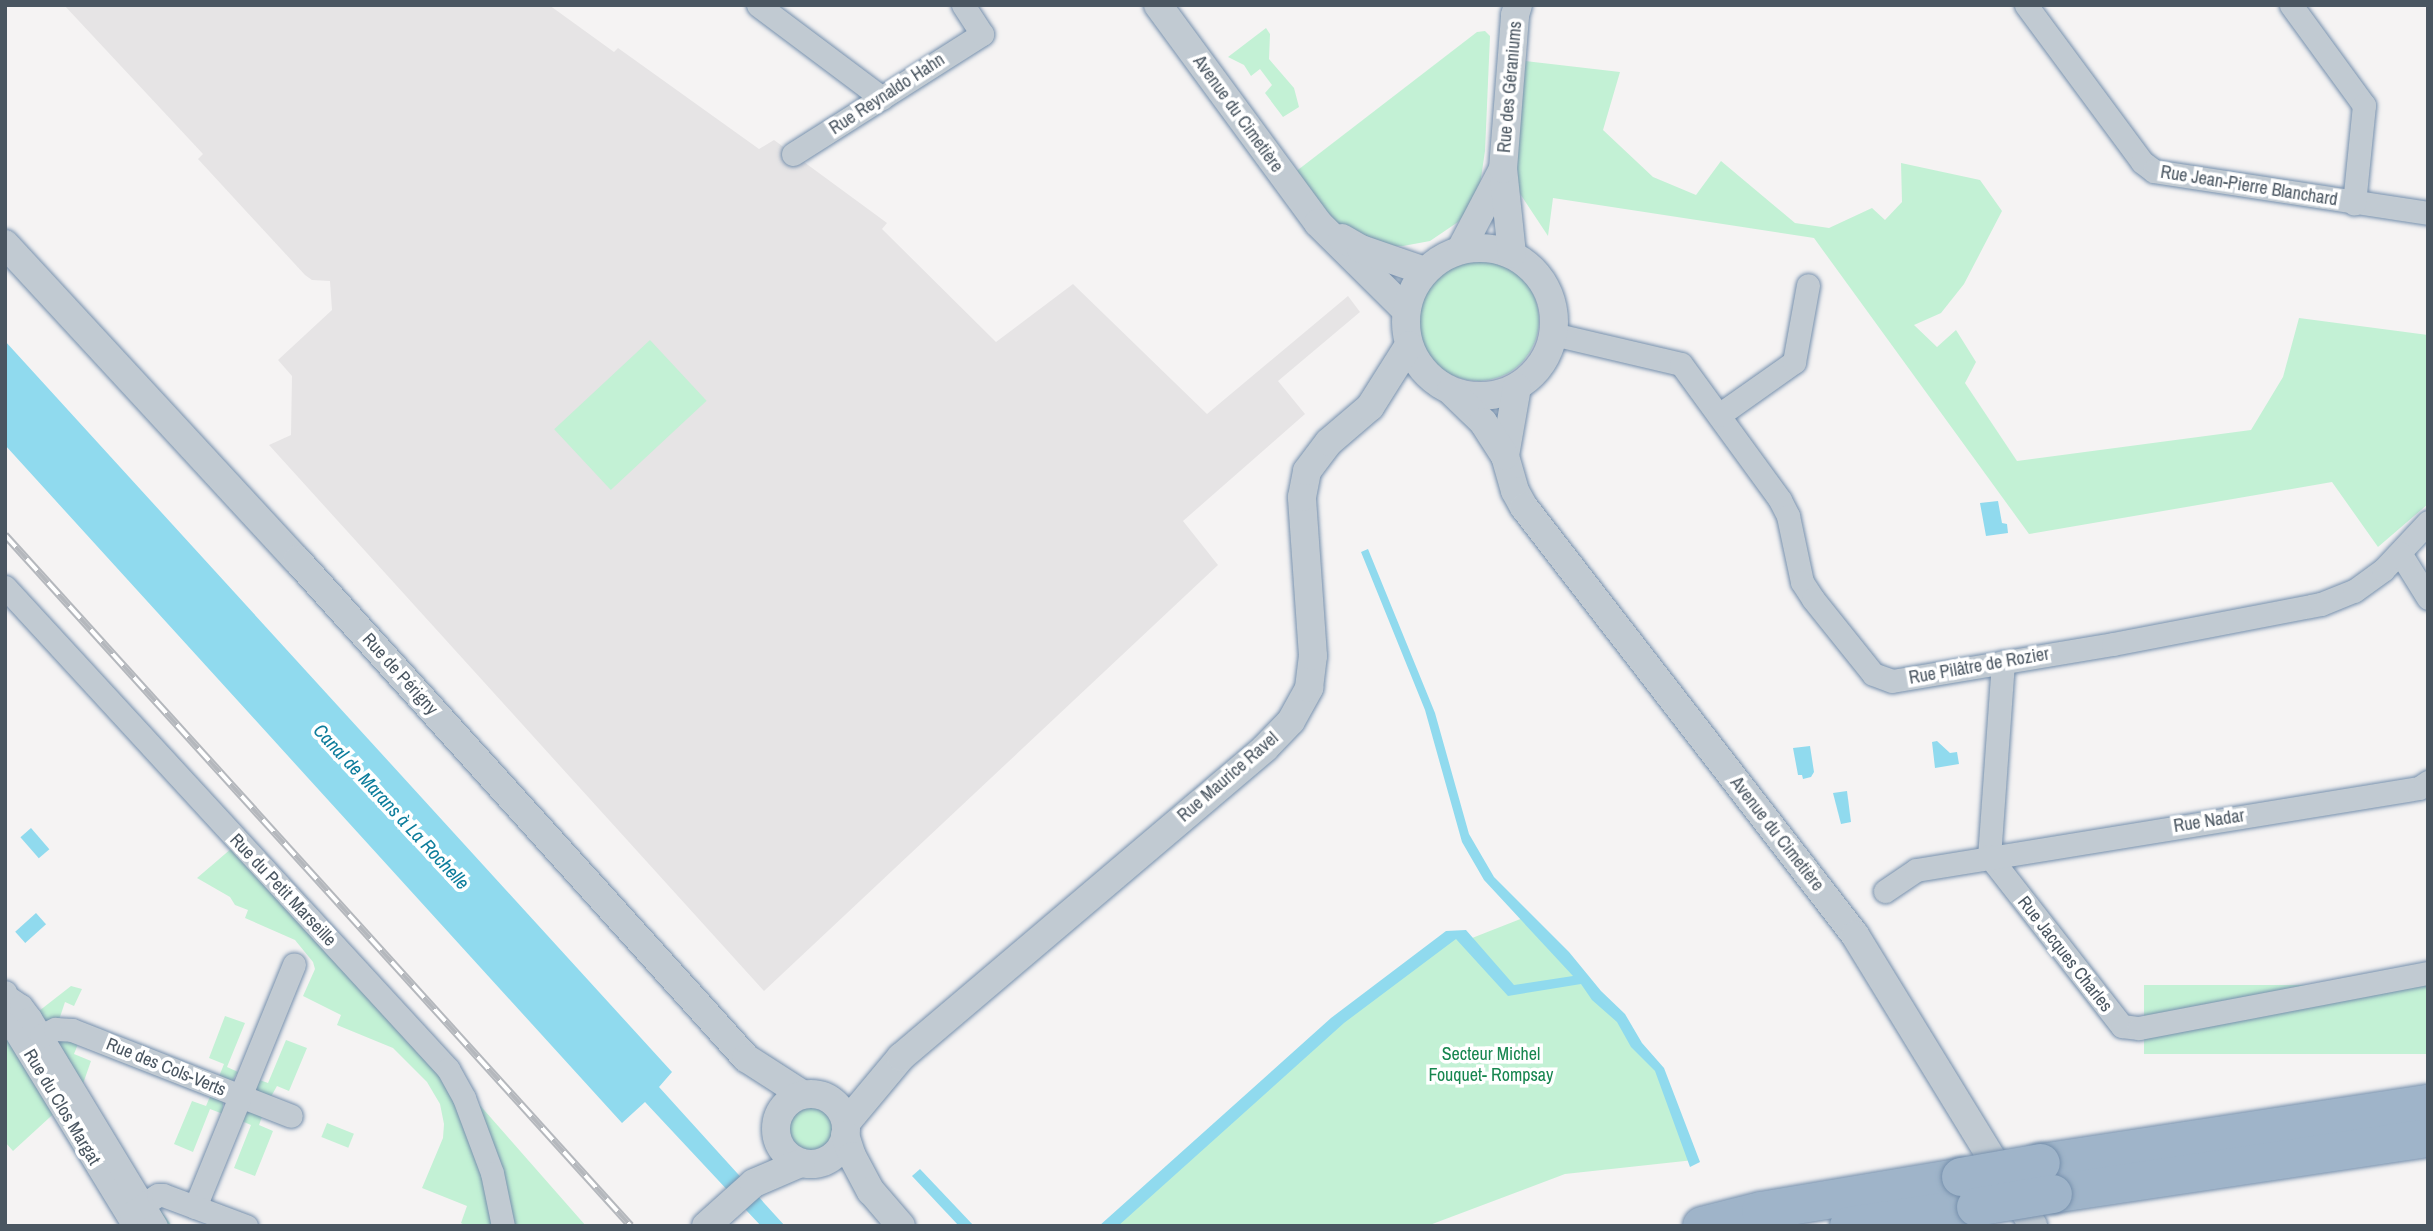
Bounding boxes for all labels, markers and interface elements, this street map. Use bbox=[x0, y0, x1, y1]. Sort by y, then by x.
street label: Rue des Géraniums bbox=[1493, 20, 1527, 154]
street label: Rue Reynaldo Hahn bbox=[825, 49, 949, 139]
street label: Avenue du Cimetière bbox=[1188, 51, 1288, 177]
street label: Rue Jean-Pierre Blanchard bbox=[2159, 161, 2339, 211]
street label: Rue de Périgny bbox=[358, 629, 442, 719]
street label: Rue Pilâtre de Rozier bbox=[1907, 643, 2051, 689]
water label: Canal de Marans à La Rochelle bbox=[308, 719, 474, 895]
street label: Rue Maurice Ravel bbox=[1173, 727, 1283, 827]
street label: Avenue du Cimetière bbox=[1726, 772, 1828, 896]
street label: Rue Nadar bbox=[2172, 805, 2246, 837]
street label: Rue du Petit Marseille bbox=[225, 829, 341, 951]
street label: Rue Jacques Charles bbox=[2013, 892, 2117, 1016]
street label: Rue des Cols-Verts bbox=[103, 1033, 229, 1101]
park label: Secteur Michel Fouquet- Rompsay bbox=[1429, 1044, 1553, 1086]
street label: Rue du Clos Margat bbox=[19, 1045, 105, 1169]

